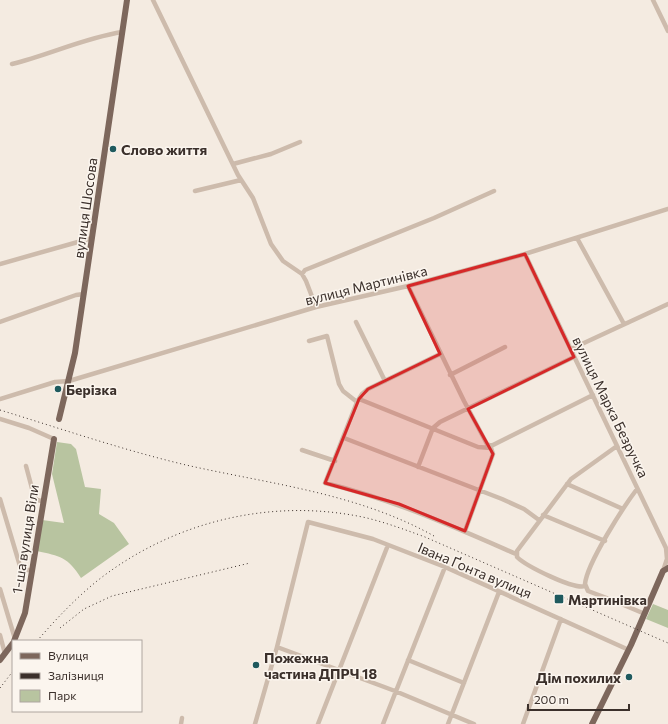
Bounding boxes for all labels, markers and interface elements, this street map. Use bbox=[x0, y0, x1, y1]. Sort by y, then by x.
place label: Слово життя bbox=[121, 141, 207, 158]
marker: Слово життя bbox=[108, 144, 118, 154]
street label: вулиця Шосова bbox=[70, 157, 100, 259]
street label: вулиця Мартинівка bbox=[303, 262, 429, 308]
street label: вулиця Марка Безручка bbox=[569, 334, 653, 480]
place label: Берізка bbox=[66, 381, 117, 398]
marker: Берізка bbox=[53, 384, 63, 394]
street label: 1-ша вулиця Віли bbox=[8, 483, 42, 595]
street label: Івана Ґонта вулиця bbox=[416, 538, 534, 602]
place label: Мартинівка bbox=[568, 591, 647, 608]
marker: Мартинівка bbox=[553, 593, 565, 605]
legend bbox=[12, 640, 142, 712]
text: Вулиця bbox=[48, 648, 89, 662]
place label: Пожежна частина ДПРЧ 18 bbox=[264, 649, 377, 682]
marker: Пожежна частина ДПРЧ 18 bbox=[251, 660, 261, 670]
text: Залізниця bbox=[48, 668, 104, 682]
place label: Дiм похилих bbox=[536, 669, 621, 686]
marker: Дiм похилих bbox=[624, 672, 634, 682]
scale bar bbox=[528, 686, 629, 712]
text: Парк bbox=[48, 688, 77, 702]
text: 200 m bbox=[534, 692, 569, 706]

